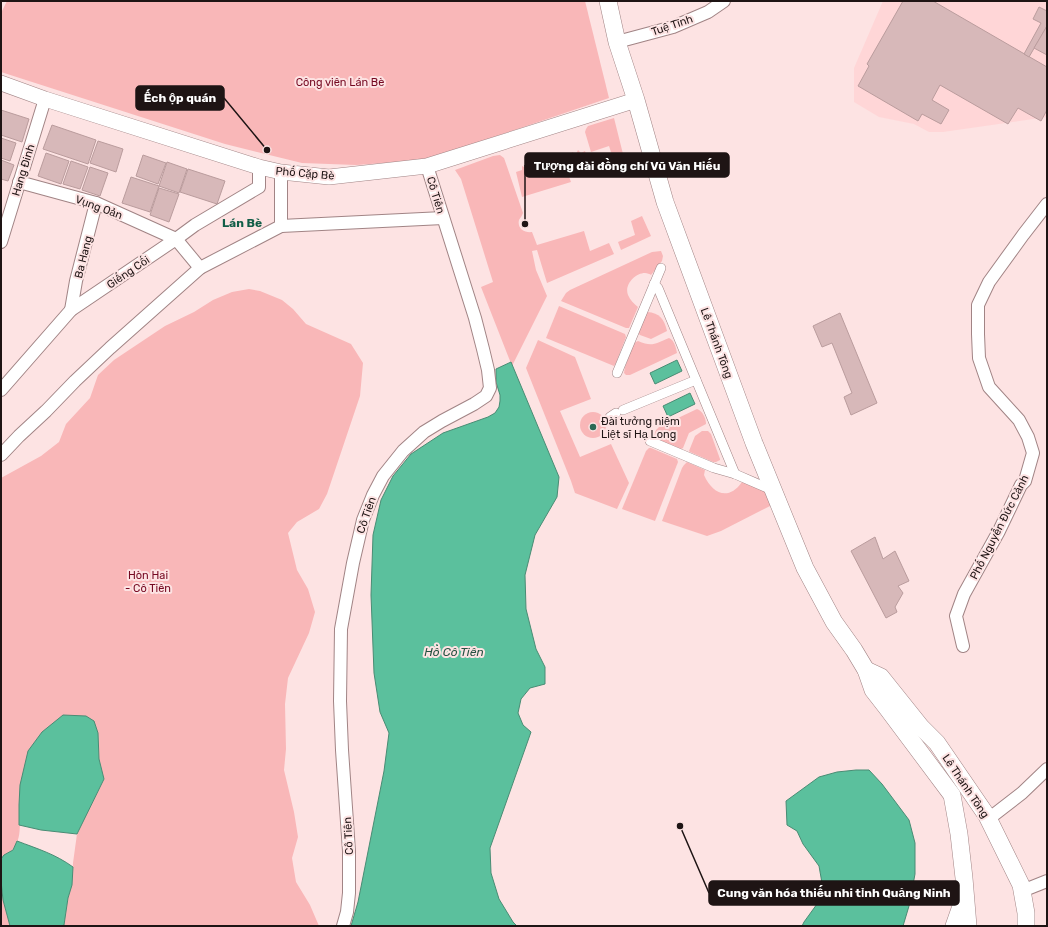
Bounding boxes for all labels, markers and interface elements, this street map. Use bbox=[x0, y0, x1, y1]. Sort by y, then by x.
street label: Tuệ Tĩnh bbox=[650, 12, 695, 39]
park label: Công viên Lán Bè bbox=[296, 76, 384, 89]
callout: Ếch ộp quán bbox=[136, 86, 224, 110]
text: Ếch ộp quán bbox=[144, 89, 217, 105]
street label: Hang Đinh bbox=[9, 143, 38, 198]
callout: Tượng đài đồng chí Vũ Văn Hiếu bbox=[525, 153, 729, 177]
text: Tượng đài đồng chí Vũ Văn Hiếu bbox=[534, 158, 720, 173]
street label: Phố Cặp Bè bbox=[275, 163, 335, 183]
street label: Cô Tiên bbox=[424, 175, 447, 215]
street label: Vụng Oản bbox=[73, 193, 124, 222]
district label: Lán Bè bbox=[222, 216, 262, 230]
street label: Ba Hang bbox=[72, 235, 95, 280]
street label: Giếng Cối bbox=[104, 252, 152, 291]
street label: Lê Thánh Tông bbox=[698, 306, 735, 380]
place label: Đài tưởng niệm Liệt sĩ Hạ Long bbox=[601, 415, 680, 441]
marker: Đài tưởng niệm Liệt sĩ Hạ Long bbox=[588, 422, 598, 432]
street label: Phố Nguyễn Đức Cảnh bbox=[966, 472, 1031, 582]
street label: Cô Tiên bbox=[354, 495, 379, 535]
park label: Hòn Hai - Cô Tiên bbox=[125, 569, 171, 595]
water label: Hồ Cô Tiên bbox=[424, 644, 484, 659]
street label: Lê Thánh Tông bbox=[939, 752, 992, 821]
street label: Cô Tiên bbox=[341, 817, 356, 855]
callout: Cung văn hóa thiếu nhi tỉnh Quảng Ninh bbox=[709, 881, 959, 905]
text: Cung văn hóa thiếu nhi tỉnh Quảng Ninh bbox=[717, 885, 951, 900]

